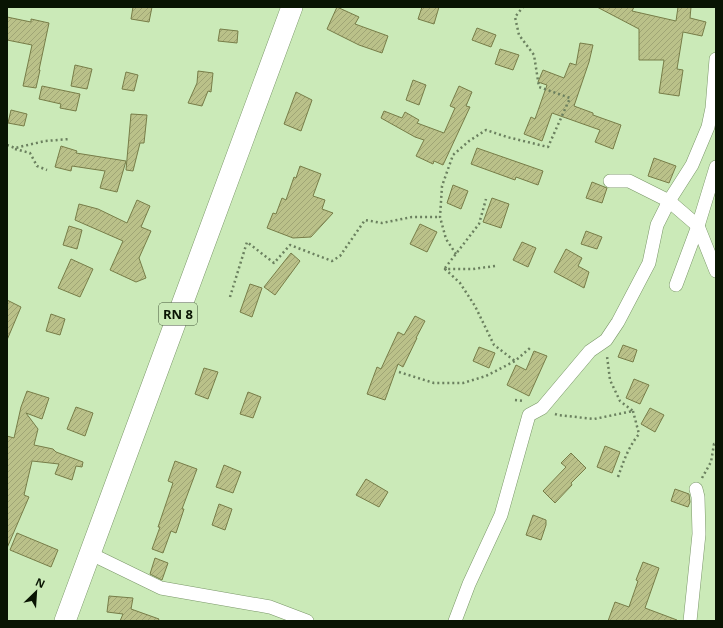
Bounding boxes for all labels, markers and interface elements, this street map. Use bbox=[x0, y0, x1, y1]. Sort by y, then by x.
road number: RN 8 bbox=[159, 303, 197, 325]
north arrow bbox=[16, 572, 56, 612]
text: N bbox=[33, 574, 48, 591]

